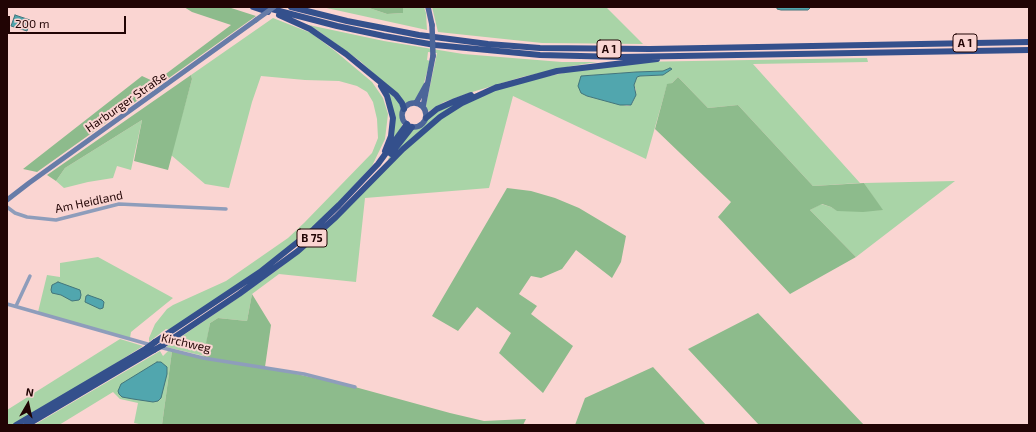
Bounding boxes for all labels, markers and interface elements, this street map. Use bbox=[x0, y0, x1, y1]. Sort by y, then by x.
scale bar bbox=[10, 8, 128, 34]
text: 200 m bbox=[15, 16, 49, 30]
road number: A 1 bbox=[953, 34, 977, 52]
road number: A 1 bbox=[597, 40, 621, 58]
street label: Harburger Straße bbox=[83, 69, 169, 135]
street label: Am Heidland bbox=[54, 188, 124, 216]
road number: B 75 bbox=[297, 229, 327, 247]
street label: Kirchweg bbox=[160, 330, 212, 356]
north arrow bbox=[8, 384, 48, 424]
text: N bbox=[25, 385, 35, 399]

